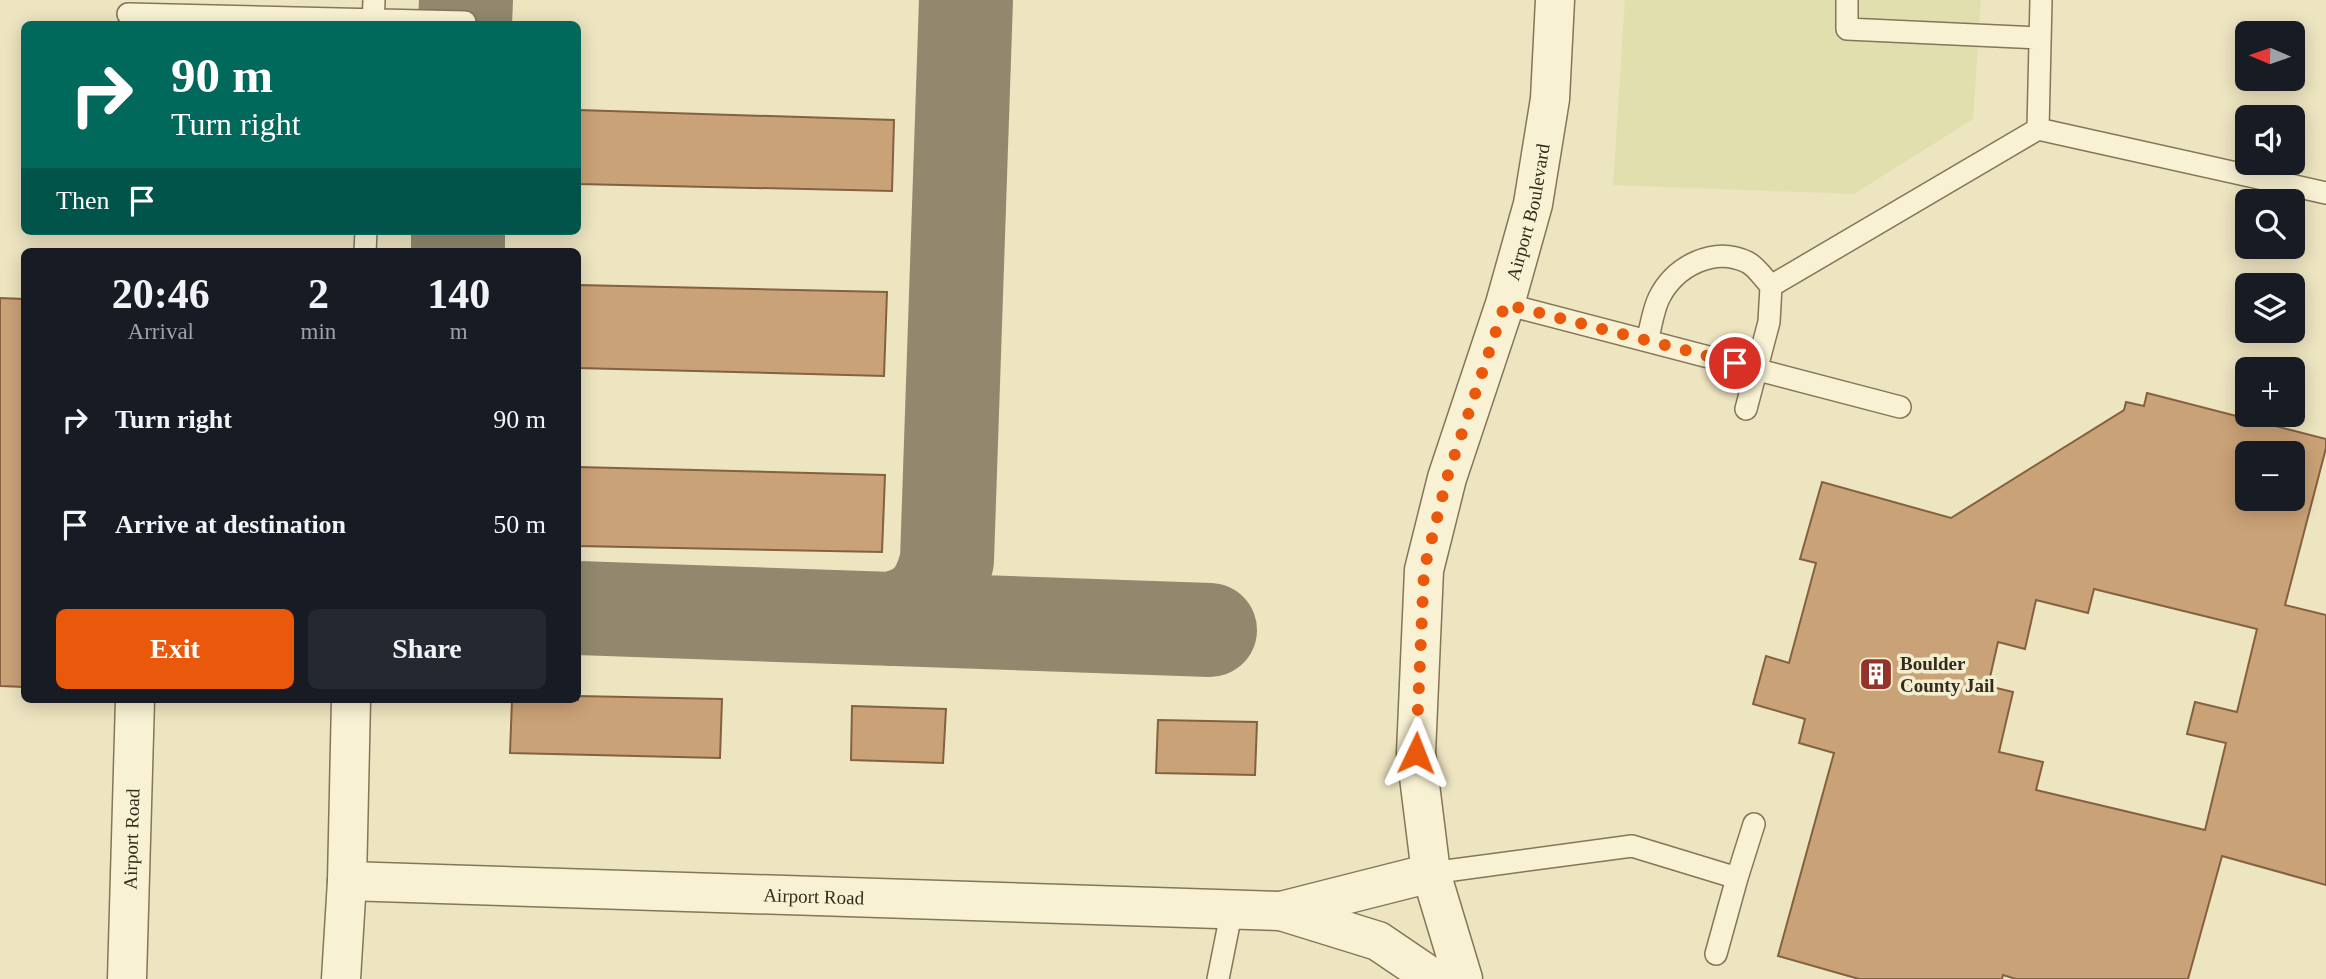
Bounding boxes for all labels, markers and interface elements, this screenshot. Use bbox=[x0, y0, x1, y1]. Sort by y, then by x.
north arrow bbox=[2235, 21, 2305, 91]
map controls bbox=[2235, 21, 2305, 511]
text: 90 m bbox=[171, 48, 273, 103]
icon: right bbox=[56, 49, 147, 140]
button: sound bbox=[2235, 105, 2305, 175]
text: Turn right bbox=[171, 106, 301, 142]
street label: Airport Boulevard bbox=[1502, 142, 1554, 283]
icon: arrive bbox=[123, 182, 161, 220]
text: Then bbox=[56, 186, 109, 215]
button: search bbox=[2235, 189, 2305, 259]
text: 20:46 bbox=[112, 271, 210, 317]
text: 2 bbox=[308, 271, 329, 317]
text: 140 bbox=[427, 271, 490, 317]
button: layers bbox=[2235, 273, 2305, 343]
text: Arrival bbox=[128, 319, 194, 344]
text: min bbox=[301, 319, 336, 344]
text: m bbox=[450, 319, 468, 344]
pin bbox=[1705, 333, 1765, 393]
icon: arrive bbox=[1716, 344, 1754, 382]
button: + bbox=[2235, 357, 2305, 427]
icon: right bbox=[56, 401, 94, 439]
text: Turn right bbox=[115, 405, 232, 434]
text: 90 m bbox=[493, 405, 546, 434]
button: − bbox=[2235, 441, 2305, 511]
icon: arrive bbox=[56, 506, 94, 544]
text: Arrive at destination bbox=[115, 510, 346, 539]
text: 50 m bbox=[493, 510, 546, 539]
button: Exit bbox=[56, 609, 294, 689]
button: Share bbox=[308, 609, 546, 689]
place label: Boulder County Jail bbox=[1900, 653, 1995, 696]
building icon: Boulder County Jail bbox=[1857, 655, 1895, 693]
position arrow bbox=[1379, 716, 1453, 790]
street label: Airport Road bbox=[120, 788, 143, 890]
street label: Airport Road bbox=[763, 884, 865, 909]

